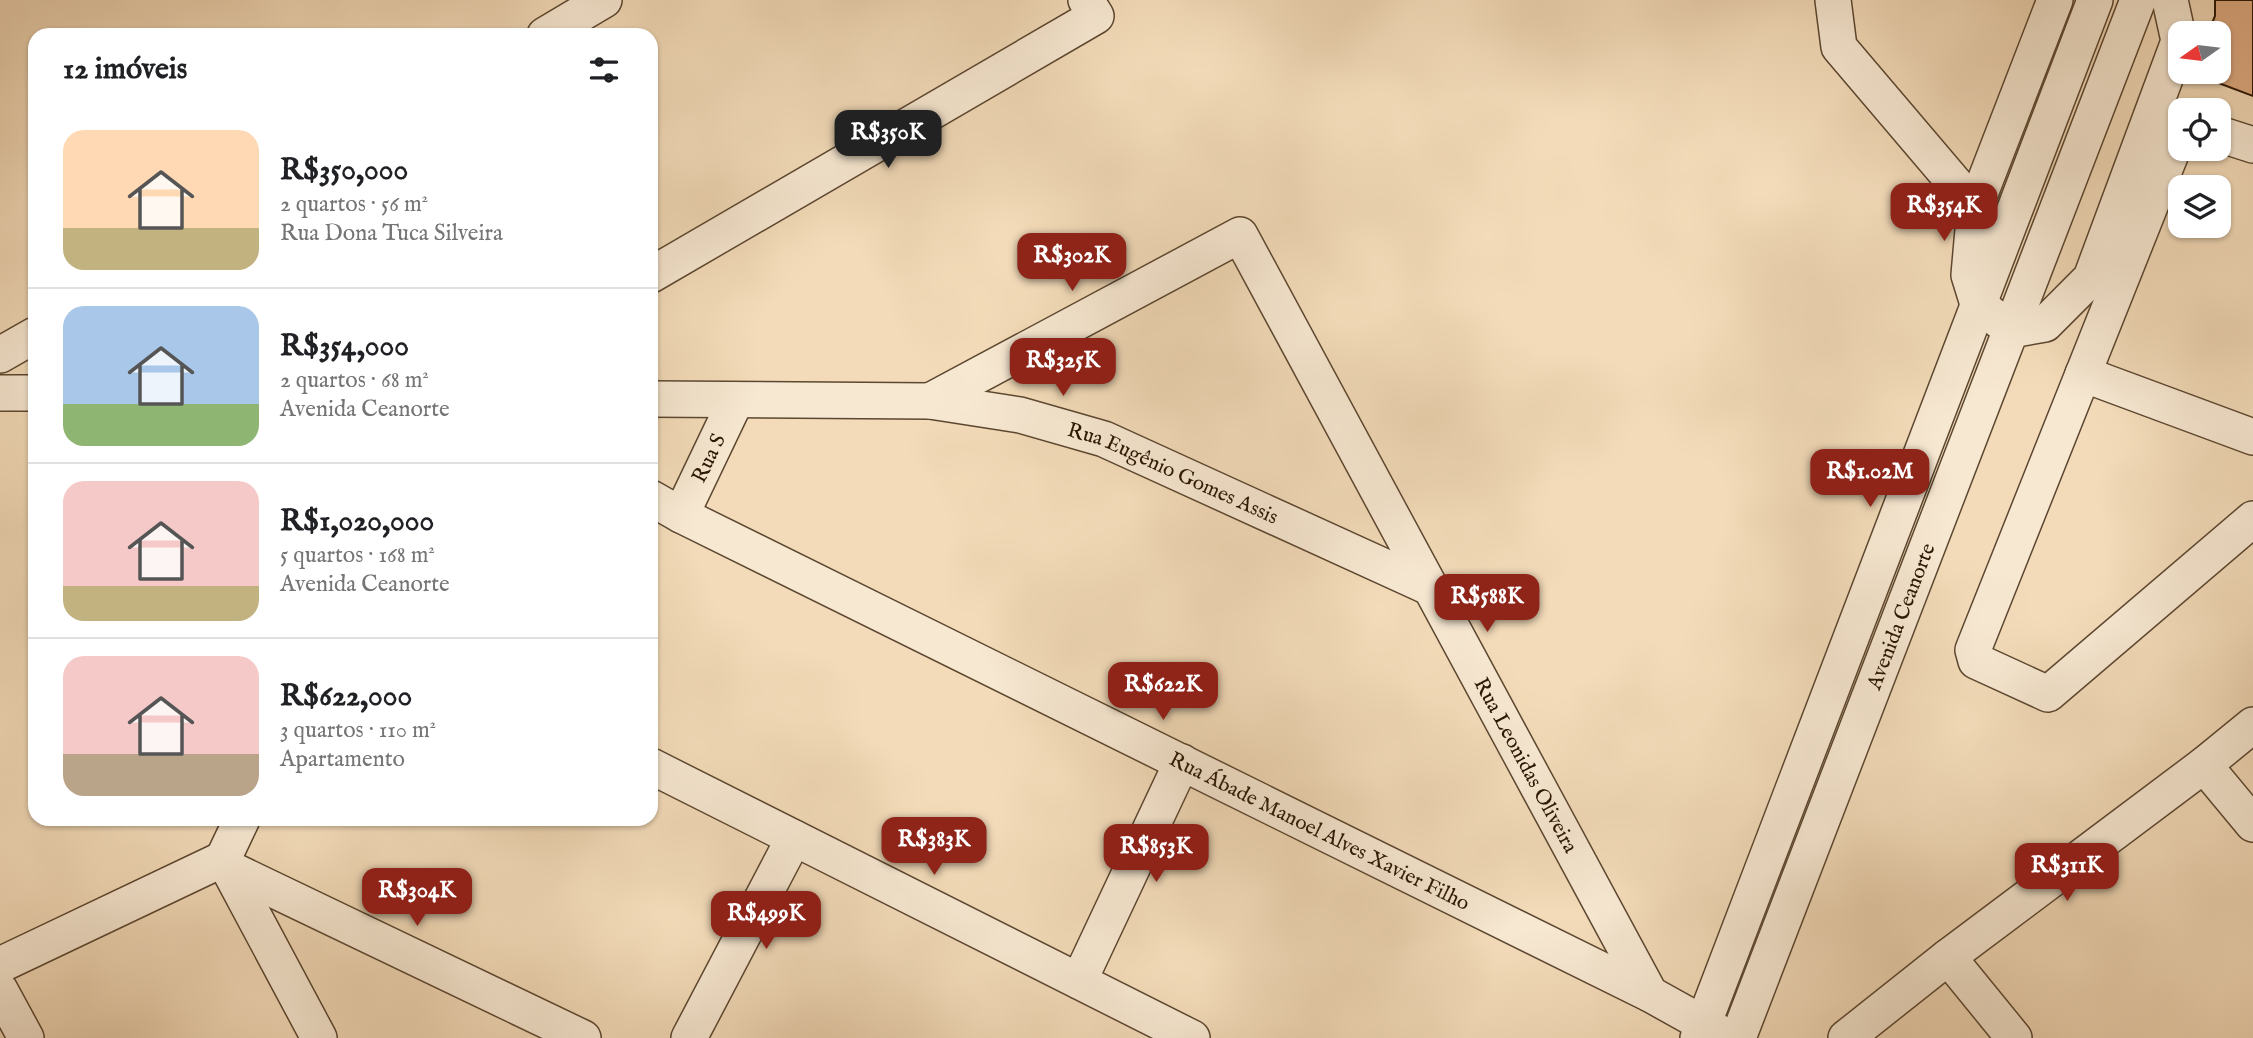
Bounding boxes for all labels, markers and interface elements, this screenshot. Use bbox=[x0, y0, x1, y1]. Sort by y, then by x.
north arrow bbox=[2168, 21, 2231, 84]
map controls bbox=[2168, 21, 2231, 238]
text: 12 imóveis bbox=[63, 51, 187, 89]
icon: filters bbox=[585, 51, 623, 89]
button: locate bbox=[2168, 98, 2231, 161]
pin: R$350K bbox=[831, 110, 945, 170]
text: R$350K bbox=[851, 118, 925, 147]
text: R$350,000 bbox=[280, 152, 408, 190]
icon: home bbox=[119, 158, 203, 242]
button: layers bbox=[2168, 175, 2231, 238]
pin: R$354K bbox=[1887, 184, 2001, 243]
text: 2 quartos · 56 m² bbox=[280, 190, 428, 219]
text: R$354K bbox=[1907, 191, 1981, 220]
text: Rua Dona Tuca Silveira bbox=[280, 219, 503, 248]
pin: R$302K bbox=[1015, 233, 1129, 293]
text: R$302K bbox=[1033, 241, 1111, 270]
text: R$354,000 bbox=[280, 328, 409, 366]
icon: home bbox=[119, 334, 203, 418]
pin: R$325K bbox=[1006, 338, 1120, 398]
text: R$325K bbox=[1026, 346, 1100, 375]
text: 2 quartos · 68 m² bbox=[280, 366, 429, 395]
text: Avenida Ceanorte bbox=[280, 395, 450, 424]
street label: Rua Eugênio Gomes Assis bbox=[1064, 417, 1282, 532]
street label: Rua S bbox=[686, 430, 733, 488]
pin: R$1.02M bbox=[1805, 449, 1935, 509]
text: R$1.02M bbox=[1826, 457, 1914, 486]
text: R$1,020,000 bbox=[280, 503, 434, 541]
icon: home bbox=[119, 509, 203, 593]
street label: Avenida Ceanorte bbox=[1861, 539, 1943, 695]
text: 5 quartos · 168 m² bbox=[280, 541, 435, 570]
text: Avenida Ceanorte bbox=[280, 570, 450, 599]
pin: R$588K bbox=[1430, 574, 1544, 634]
text: R$588K bbox=[1450, 582, 1524, 611]
pin: R$622K bbox=[1106, 662, 1220, 722]
text: R$622K bbox=[1124, 670, 1202, 699]
street label: Rua Leonidas Oliveira bbox=[1467, 673, 1584, 859]
text: R$622,000 bbox=[280, 678, 412, 716]
icon: home bbox=[119, 684, 203, 768]
text: 3 quartos · 110 m² bbox=[280, 716, 436, 745]
text: Apartamento bbox=[280, 745, 405, 774]
street label: Rua Ábade Manoel Alves Xavier Filho bbox=[1164, 746, 1474, 918]
pin: R$383K bbox=[877, 818, 991, 877]
pin: R$853K bbox=[1099, 824, 1213, 884]
text: R$383K bbox=[898, 825, 970, 854]
text: R$853K bbox=[1120, 832, 1192, 861]
pin: R$311K bbox=[2010, 844, 2124, 903]
text: R$311K bbox=[2031, 851, 2103, 880]
pin: R$304K bbox=[360, 869, 474, 928]
text: R$304K bbox=[378, 876, 456, 905]
pin: R$499K bbox=[709, 892, 823, 951]
text: R$499K bbox=[727, 899, 805, 928]

